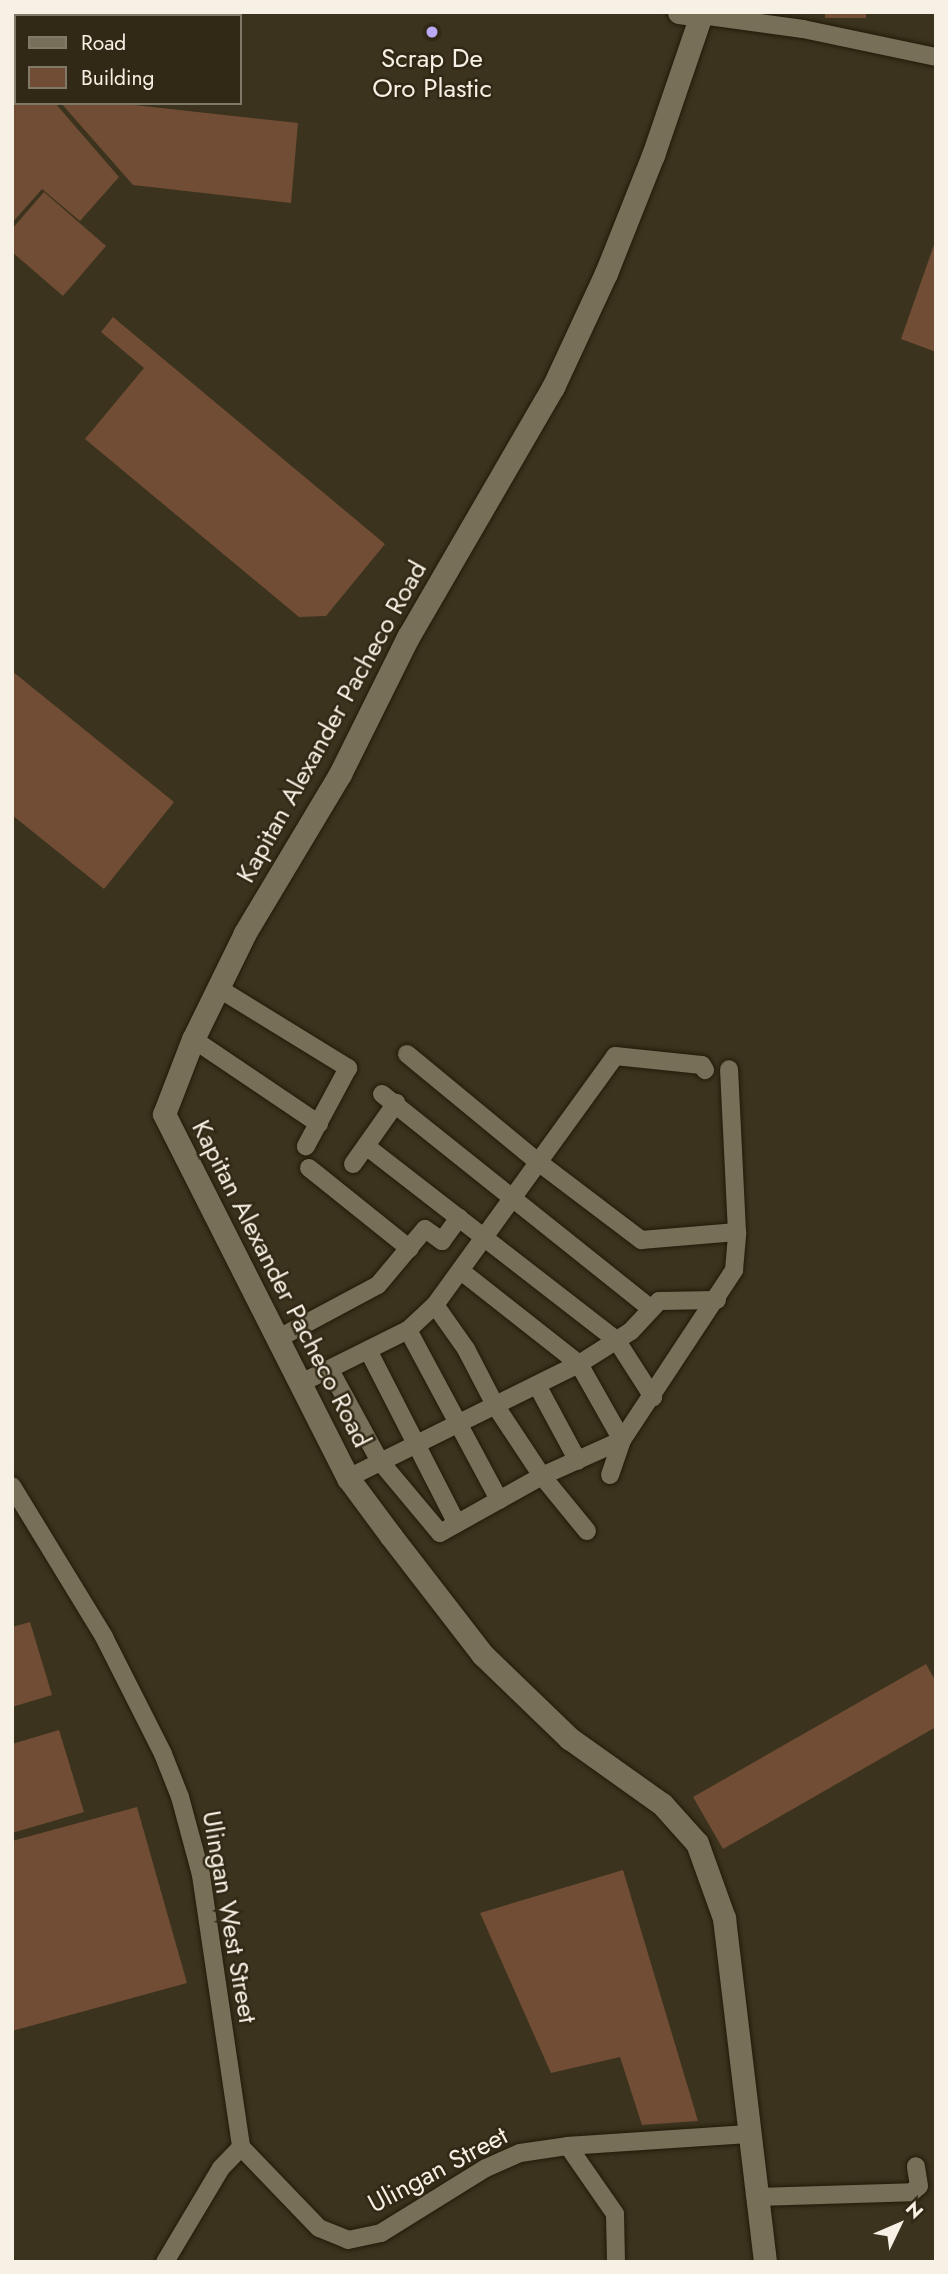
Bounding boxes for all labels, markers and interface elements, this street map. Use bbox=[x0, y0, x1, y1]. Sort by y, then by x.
legend bbox=[14, 14, 242, 105]
marker: Scrap De Oro Plastic bbox=[424, 24, 440, 40]
text: Road bbox=[81, 28, 126, 58]
place label: Scrap De Oro Plastic bbox=[372, 43, 492, 104]
text: Building bbox=[81, 63, 154, 93]
street label: Kapitan Alexander Pacheco Road bbox=[230, 556, 434, 888]
street label: Kapitan Alexander Pacheco Road bbox=[185, 1115, 377, 1453]
street label: Ulingan West Street bbox=[195, 1808, 263, 2026]
street label: Ulingan Street bbox=[363, 2120, 513, 2220]
north arrow bbox=[864, 2190, 934, 2260]
text: N bbox=[900, 2195, 929, 2225]

